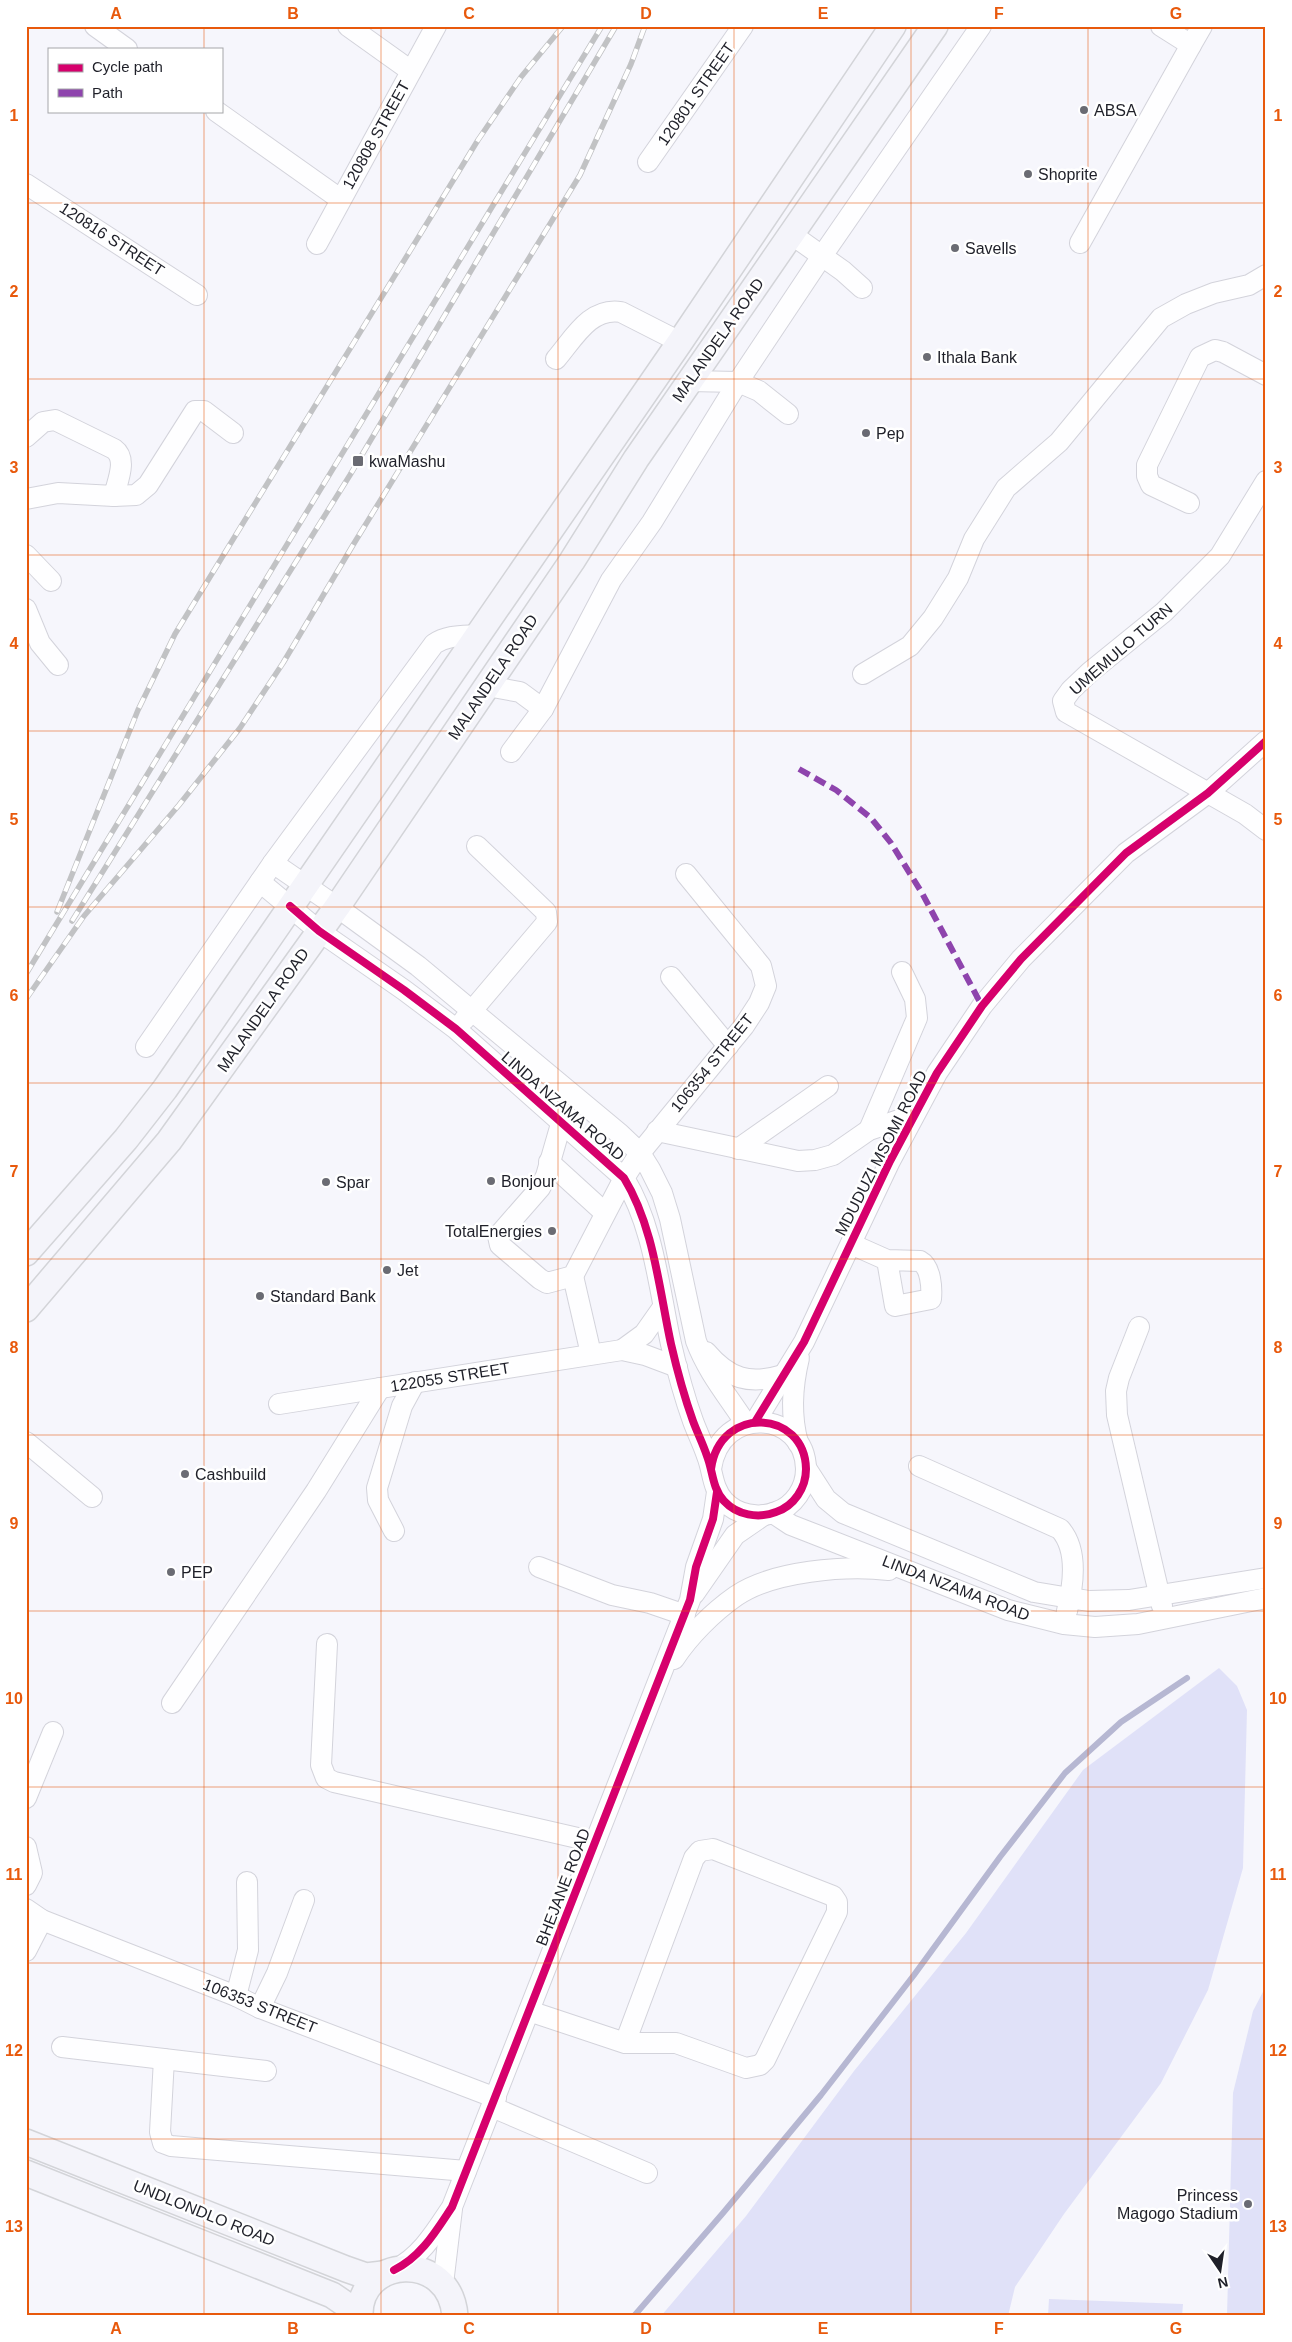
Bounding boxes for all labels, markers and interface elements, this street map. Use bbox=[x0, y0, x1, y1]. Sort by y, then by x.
text: A bbox=[110, 5, 122, 22]
text: B bbox=[287, 5, 299, 22]
text: C bbox=[463, 5, 475, 22]
text: D bbox=[640, 5, 652, 22]
text: E bbox=[818, 5, 829, 22]
text: F bbox=[994, 5, 1004, 22]
text: G bbox=[1170, 5, 1182, 22]
street label: 120801 STREET bbox=[654, 39, 738, 148]
legend bbox=[48, 48, 222, 112]
text: Cycle path bbox=[92, 58, 163, 75]
street label: 120808 STREET bbox=[339, 78, 413, 192]
text: Path bbox=[92, 84, 123, 101]
place label: ABSA bbox=[1094, 102, 1137, 119]
marker: ABSA bbox=[1078, 104, 1090, 116]
text: 1 bbox=[10, 107, 19, 124]
text: 1 bbox=[1274, 107, 1283, 124]
place label: Shoprite bbox=[1038, 166, 1098, 183]
marker: Shoprite bbox=[1022, 168, 1034, 180]
street label: 120816 STREET bbox=[57, 199, 168, 279]
place label: Savells bbox=[965, 240, 1017, 257]
marker: Savells bbox=[949, 242, 961, 254]
street label: MALANDELA ROAD bbox=[669, 275, 767, 405]
text: 2 bbox=[10, 283, 19, 300]
text: 2 bbox=[1274, 283, 1283, 300]
place label: Ithala Bank bbox=[937, 349, 1018, 366]
marker: Ithala Bank bbox=[921, 351, 933, 363]
place label: Pep bbox=[876, 425, 905, 442]
marker: Pep bbox=[860, 427, 872, 439]
place label: kwaMashu bbox=[369, 453, 445, 470]
marker: kwaMashu bbox=[351, 454, 365, 468]
text: 3 bbox=[10, 459, 19, 476]
text: 3 bbox=[1274, 459, 1283, 476]
street label: UMEMULO TURN bbox=[1066, 600, 1176, 698]
street label: MALANDELA ROAD bbox=[445, 611, 541, 743]
text: 4 bbox=[10, 635, 19, 652]
text: 4 bbox=[1274, 635, 1283, 652]
text: 5 bbox=[10, 811, 19, 828]
text: 5 bbox=[1274, 811, 1283, 828]
street label: MALANDELA ROAD bbox=[214, 945, 312, 1075]
text: 6 bbox=[10, 987, 19, 1004]
text: 6 bbox=[1274, 987, 1283, 1004]
street label: 106354 STREET bbox=[667, 1010, 757, 1115]
street label: LINDA NZAMA ROAD bbox=[498, 1048, 628, 1164]
street label: MDUDUZI MSOMI ROAD bbox=[832, 1068, 930, 1238]
text: 7 bbox=[10, 1163, 19, 1180]
text: 7 bbox=[1274, 1163, 1283, 1180]
place label: Bonjour bbox=[501, 1173, 557, 1190]
place label: Spar bbox=[336, 1174, 370, 1191]
marker: Bonjour bbox=[485, 1175, 497, 1187]
marker: Spar bbox=[320, 1176, 332, 1188]
place label: TotalEnergies bbox=[445, 1223, 542, 1240]
marker: TotalEnergies bbox=[546, 1225, 558, 1237]
place label: Jet bbox=[397, 1262, 419, 1279]
marker: Jet bbox=[381, 1264, 393, 1276]
place label: Standard Bank bbox=[270, 1288, 377, 1305]
marker: Standard Bank bbox=[254, 1290, 266, 1302]
text: 8 bbox=[10, 1339, 19, 1356]
text: 8 bbox=[1274, 1339, 1283, 1356]
street label: 122055 STREET bbox=[389, 1359, 511, 1395]
place label: Cashbuild bbox=[195, 1466, 266, 1483]
marker: Cashbuild bbox=[179, 1468, 191, 1480]
text: 9 bbox=[10, 1515, 19, 1532]
text: 9 bbox=[1274, 1515, 1283, 1532]
street label: LINDA NZAMA ROAD bbox=[880, 1552, 1032, 1624]
place label: PEP bbox=[181, 1564, 213, 1581]
marker: PEP bbox=[165, 1566, 177, 1578]
text: 10 bbox=[5, 1690, 23, 1707]
text: 10 bbox=[1269, 1690, 1287, 1707]
street label: BHEJANE ROAD bbox=[533, 1826, 593, 1948]
text: 11 bbox=[6, 1866, 23, 1883]
text: 11 bbox=[1270, 1866, 1287, 1883]
street label: 106353 STREET bbox=[201, 1975, 319, 2037]
text: 12 bbox=[5, 2042, 23, 2059]
text: 12 bbox=[1269, 2042, 1287, 2059]
street label: UNDLONDLO ROAD bbox=[131, 2177, 277, 2249]
place label: Princess Magogo Stadium bbox=[1117, 2187, 1238, 2222]
marker: Princess Magogo Stadium bbox=[1242, 2198, 1254, 2210]
text: 13 bbox=[5, 2218, 23, 2235]
text: 13 bbox=[1269, 2218, 1287, 2235]
north arrow bbox=[1194, 2244, 1244, 2294]
text: N bbox=[1216, 2274, 1230, 2292]
text: A bbox=[110, 2320, 122, 2337]
text: B bbox=[287, 2320, 299, 2337]
text: C bbox=[463, 2320, 475, 2337]
text: D bbox=[640, 2320, 652, 2337]
text: E bbox=[818, 2320, 829, 2337]
text: F bbox=[994, 2320, 1004, 2337]
text: G bbox=[1170, 2320, 1182, 2337]

